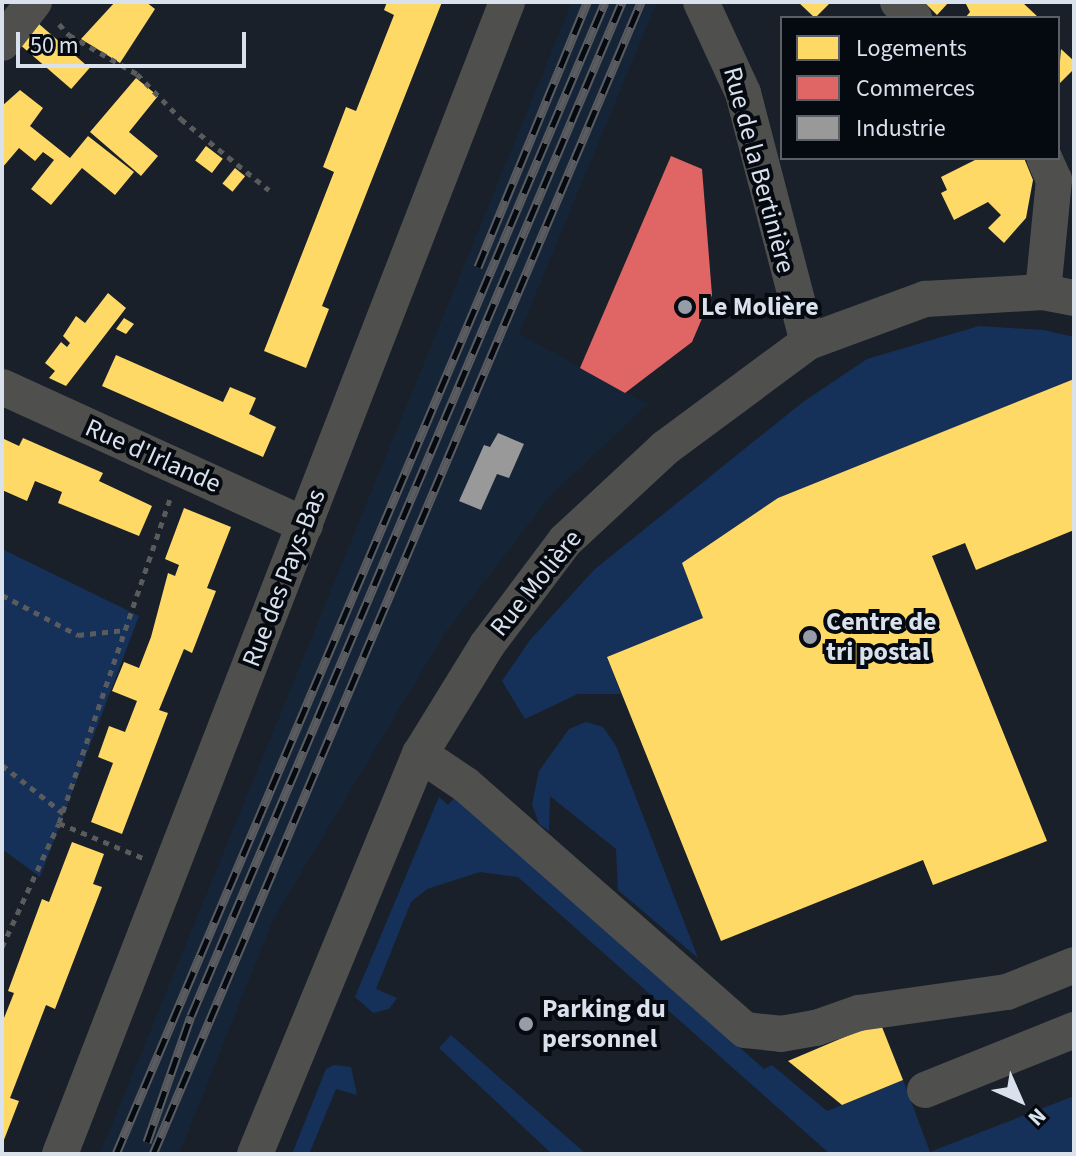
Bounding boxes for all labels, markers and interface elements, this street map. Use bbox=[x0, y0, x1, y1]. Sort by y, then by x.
scale bar bbox=[20, 16, 250, 66]
legend bbox=[780, 16, 1060, 160]
text: 50 m bbox=[30, 28, 79, 63]
text: Logements bbox=[856, 31, 967, 66]
street label: Rue de la Bertinière bbox=[716, 64, 802, 276]
text: Commerces bbox=[856, 71, 975, 106]
text: Industrie bbox=[856, 111, 946, 146]
place label: Le Molière bbox=[701, 291, 819, 323]
marker: Le Molière bbox=[676, 298, 694, 316]
street label: Rue d'Irlande bbox=[80, 412, 226, 500]
street label: Rue des Pays-Bas bbox=[236, 485, 332, 671]
street label: Rue Molière bbox=[484, 524, 588, 642]
place label: Centre de tri postal bbox=[826, 606, 937, 668]
marker: Centre de tri postal bbox=[801, 628, 819, 646]
place label: Parking du personnel bbox=[542, 993, 666, 1054]
marker: Parking du personnel bbox=[517, 1015, 535, 1033]
north arrow bbox=[980, 1060, 1060, 1140]
text: N bbox=[1020, 1100, 1053, 1133]

